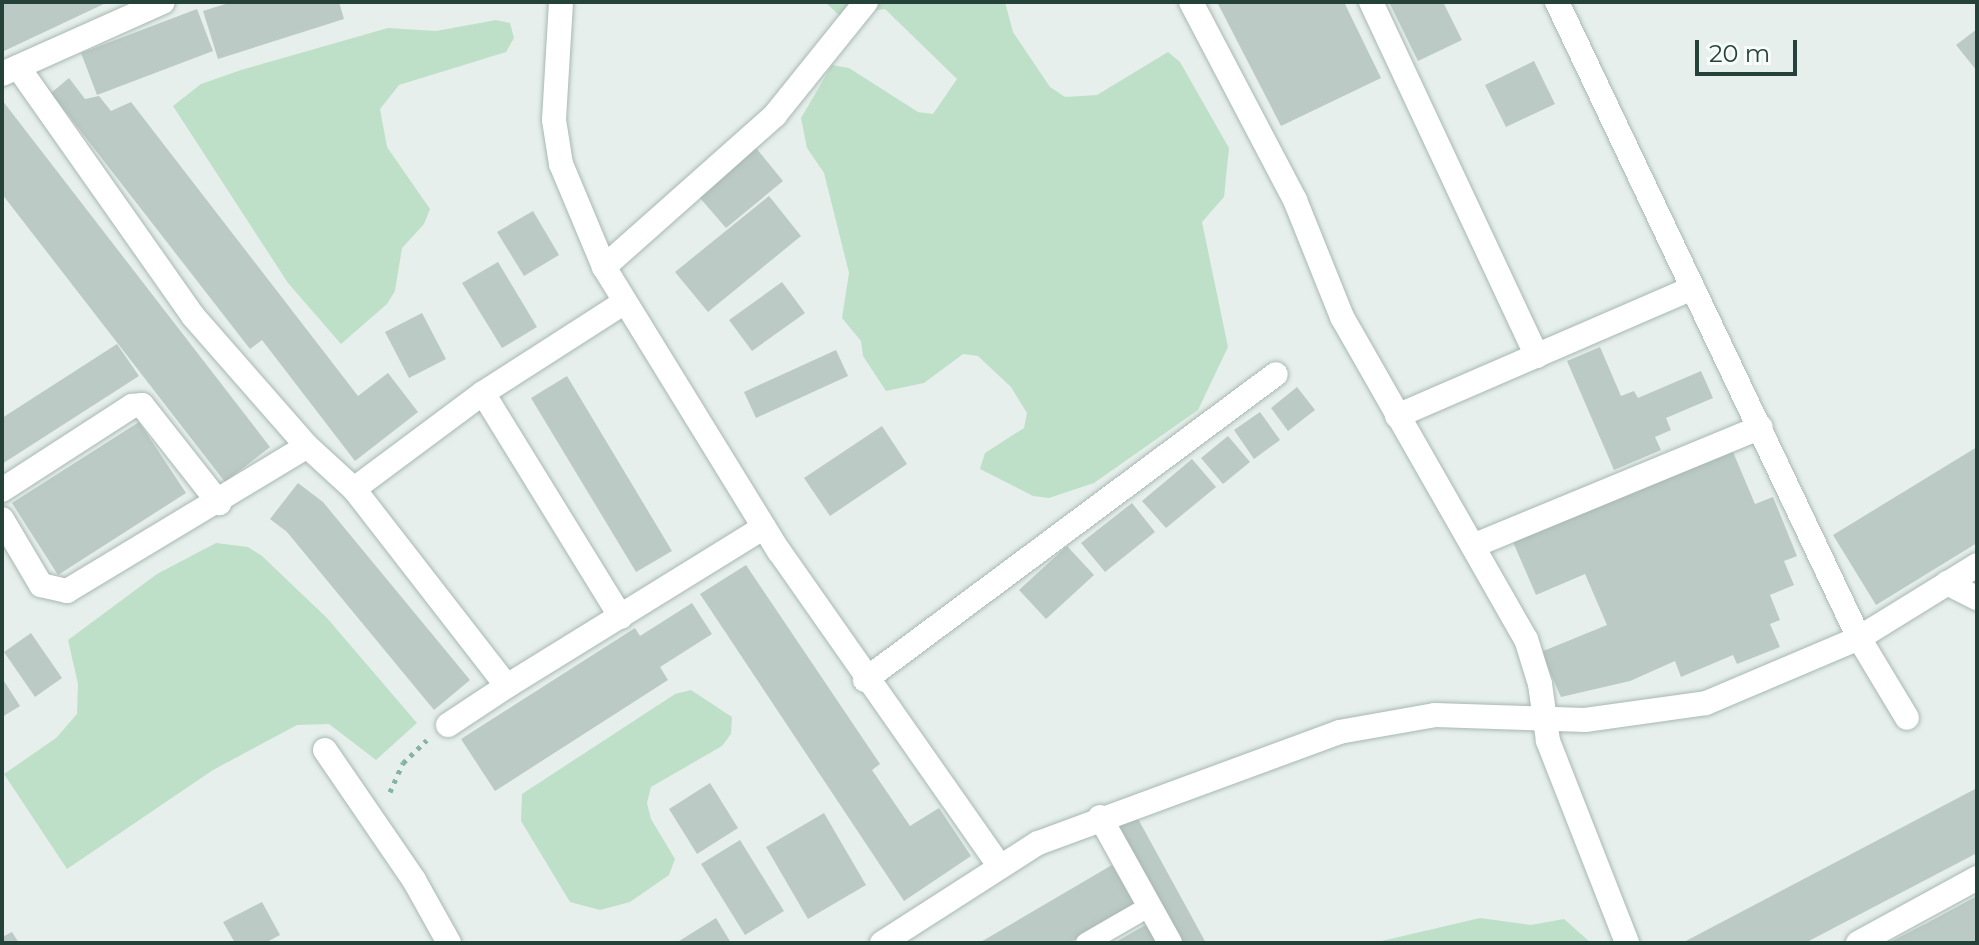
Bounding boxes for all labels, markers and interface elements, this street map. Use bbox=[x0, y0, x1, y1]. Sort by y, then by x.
scale bar bbox=[1699, 24, 1801, 74]
text: 20 m bbox=[1709, 39, 1770, 68]

